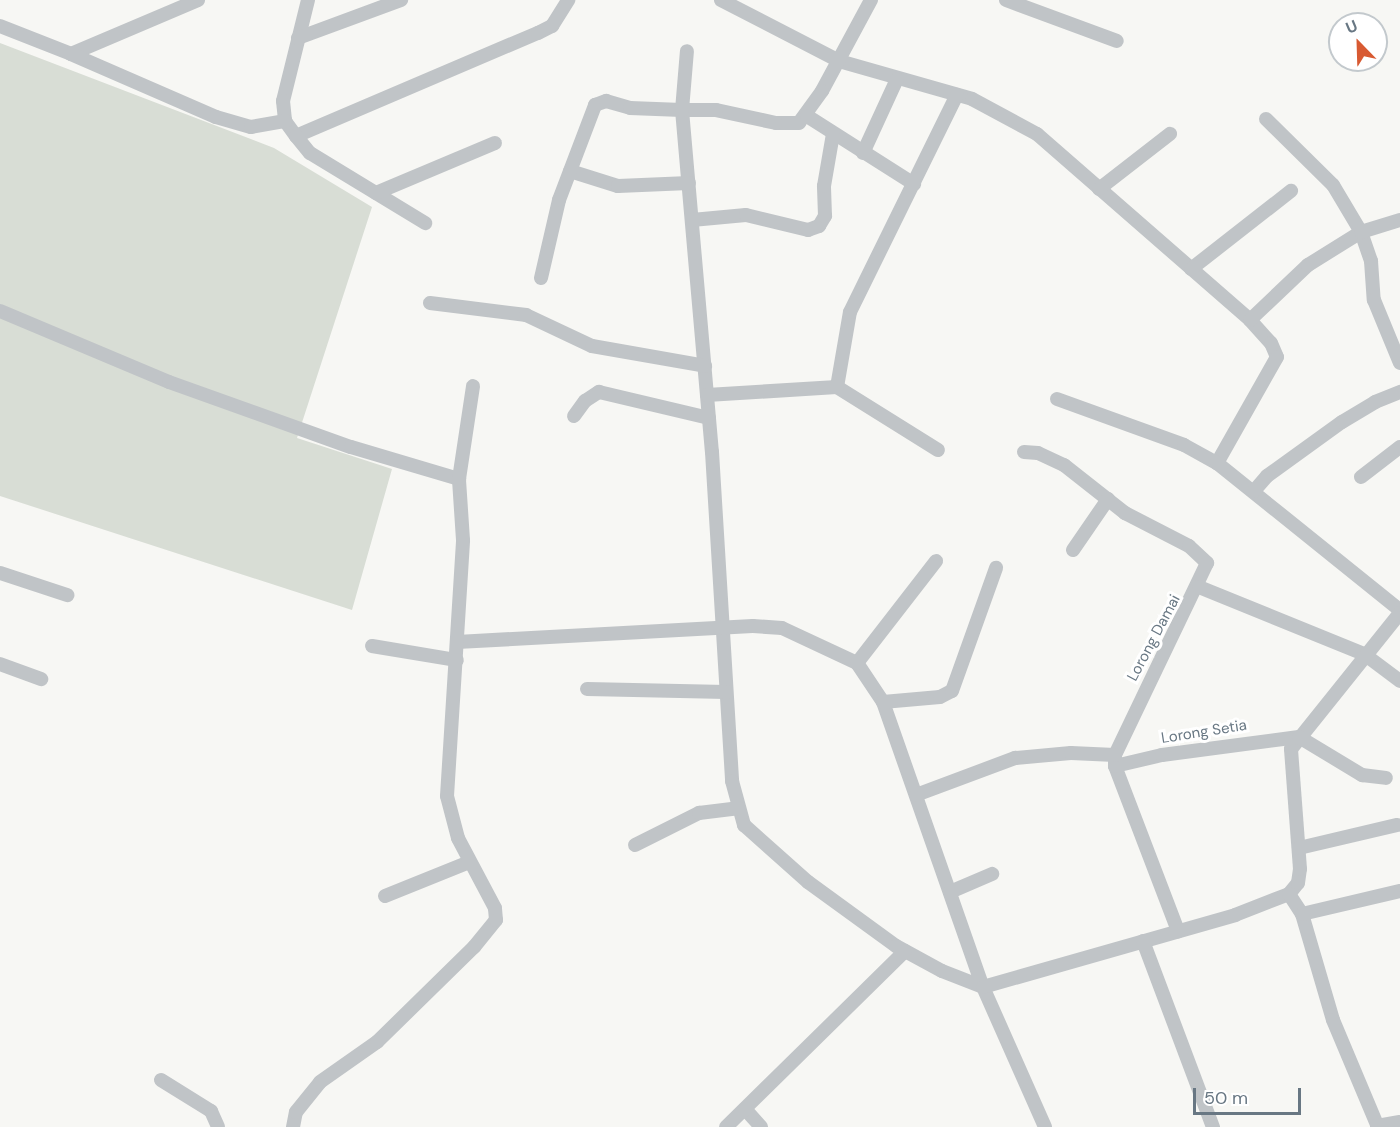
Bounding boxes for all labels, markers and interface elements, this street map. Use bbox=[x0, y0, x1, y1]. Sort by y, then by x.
north arrow bbox=[1328, 12, 1388, 72]
text: U bbox=[1342, 15, 1361, 39]
street label: Lorong Damai bbox=[1124, 592, 1184, 684]
street label: Lorong Setia bbox=[1160, 716, 1248, 748]
scale bar bbox=[1196, 1076, 1304, 1114]
text: 50 m bbox=[1204, 1086, 1248, 1110]

